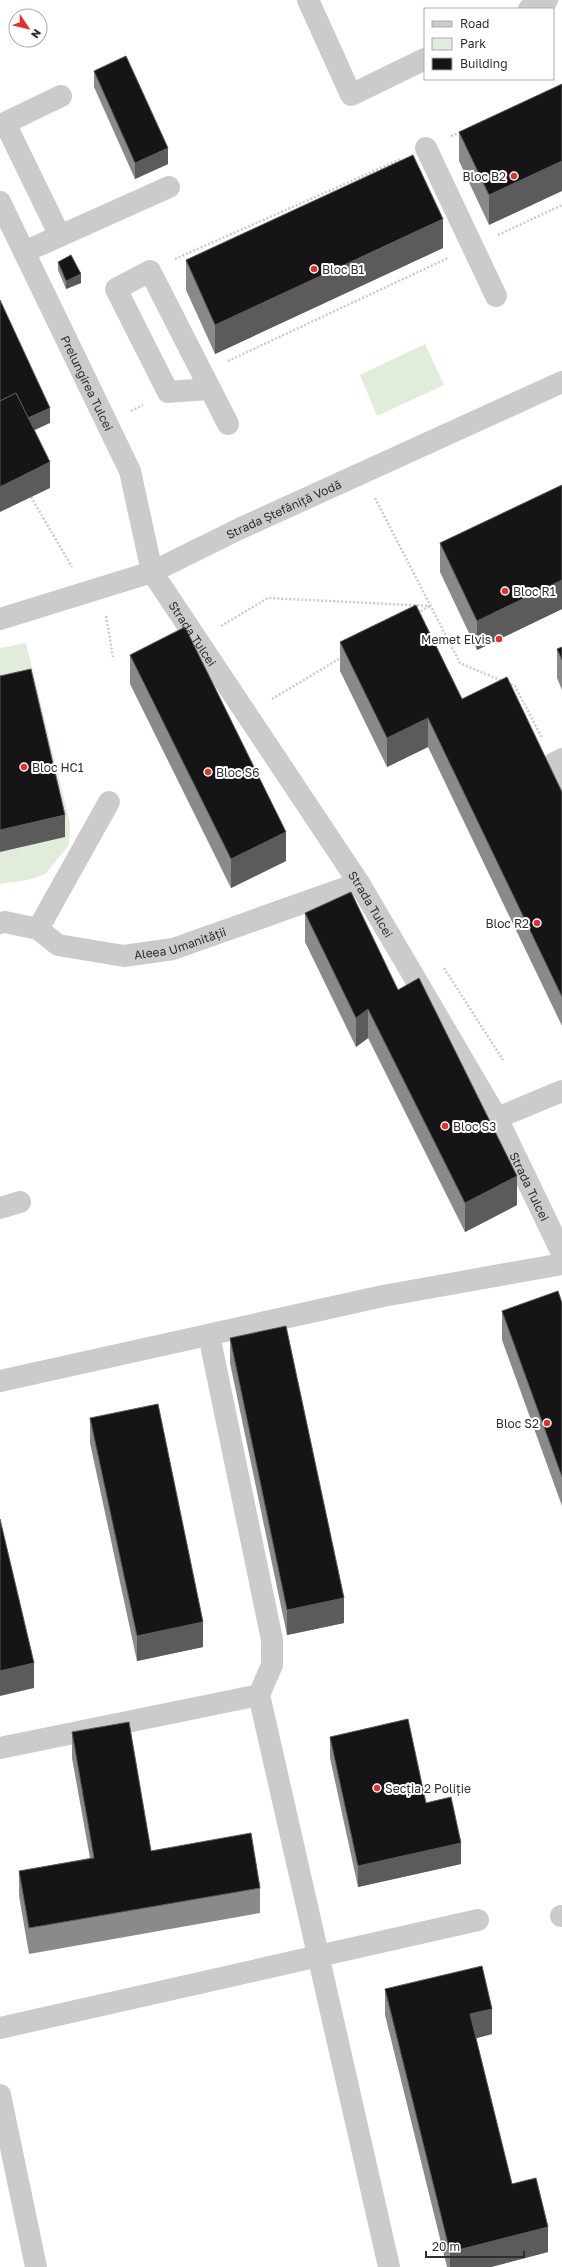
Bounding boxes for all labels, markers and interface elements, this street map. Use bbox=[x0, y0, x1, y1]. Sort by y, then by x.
north arrow bbox=[8, 8, 48, 48]
legend bbox=[424, 8, 554, 80]
text: Road bbox=[460, 16, 489, 31]
text: N bbox=[29, 27, 44, 41]
text: Park bbox=[460, 36, 486, 51]
text: Building bbox=[460, 56, 508, 71]
place label: Bloc B2 bbox=[462, 169, 506, 184]
marker: Bloc B2 bbox=[509, 171, 519, 181]
place label: Bloc B1 bbox=[322, 262, 365, 277]
marker: Bloc B1 bbox=[309, 264, 319, 274]
street label: Prelungirea Tulcei bbox=[58, 333, 117, 433]
street label: Strada Ștefăniță Vodă bbox=[224, 476, 343, 542]
place label: Bloc R1 bbox=[513, 584, 556, 599]
marker: Bloc R1 bbox=[500, 586, 510, 596]
street label: Strada Tulcei bbox=[166, 598, 220, 669]
place label: Memet Elvis bbox=[421, 632, 491, 647]
marker: Memet Elvis bbox=[494, 634, 504, 644]
place label: Bloc HC1 bbox=[32, 760, 84, 775]
marker: Bloc HC1 bbox=[19, 762, 29, 772]
place label: Bloc S6 bbox=[216, 765, 259, 780]
marker: Bloc S6 bbox=[203, 767, 213, 777]
street label: Strada Tulcei bbox=[345, 868, 397, 940]
place label: Bloc R2 bbox=[485, 916, 529, 931]
marker: Bloc R2 bbox=[532, 918, 542, 928]
street label: Aleea Umanității bbox=[133, 923, 228, 962]
place label: Bloc S3 bbox=[453, 1119, 496, 1134]
marker: Bloc S3 bbox=[440, 1121, 450, 1131]
street label: Strada Tulcei bbox=[507, 1149, 553, 1223]
place label: Bloc S2 bbox=[496, 1416, 539, 1431]
marker: Bloc S2 bbox=[542, 1418, 552, 1428]
place label: Secția 2 Poliție bbox=[385, 1781, 471, 1796]
marker: Secția 2 Poliție bbox=[372, 1783, 382, 1793]
scale bar bbox=[426, 2233, 524, 2259]
text: 20 m bbox=[432, 2239, 460, 2254]

